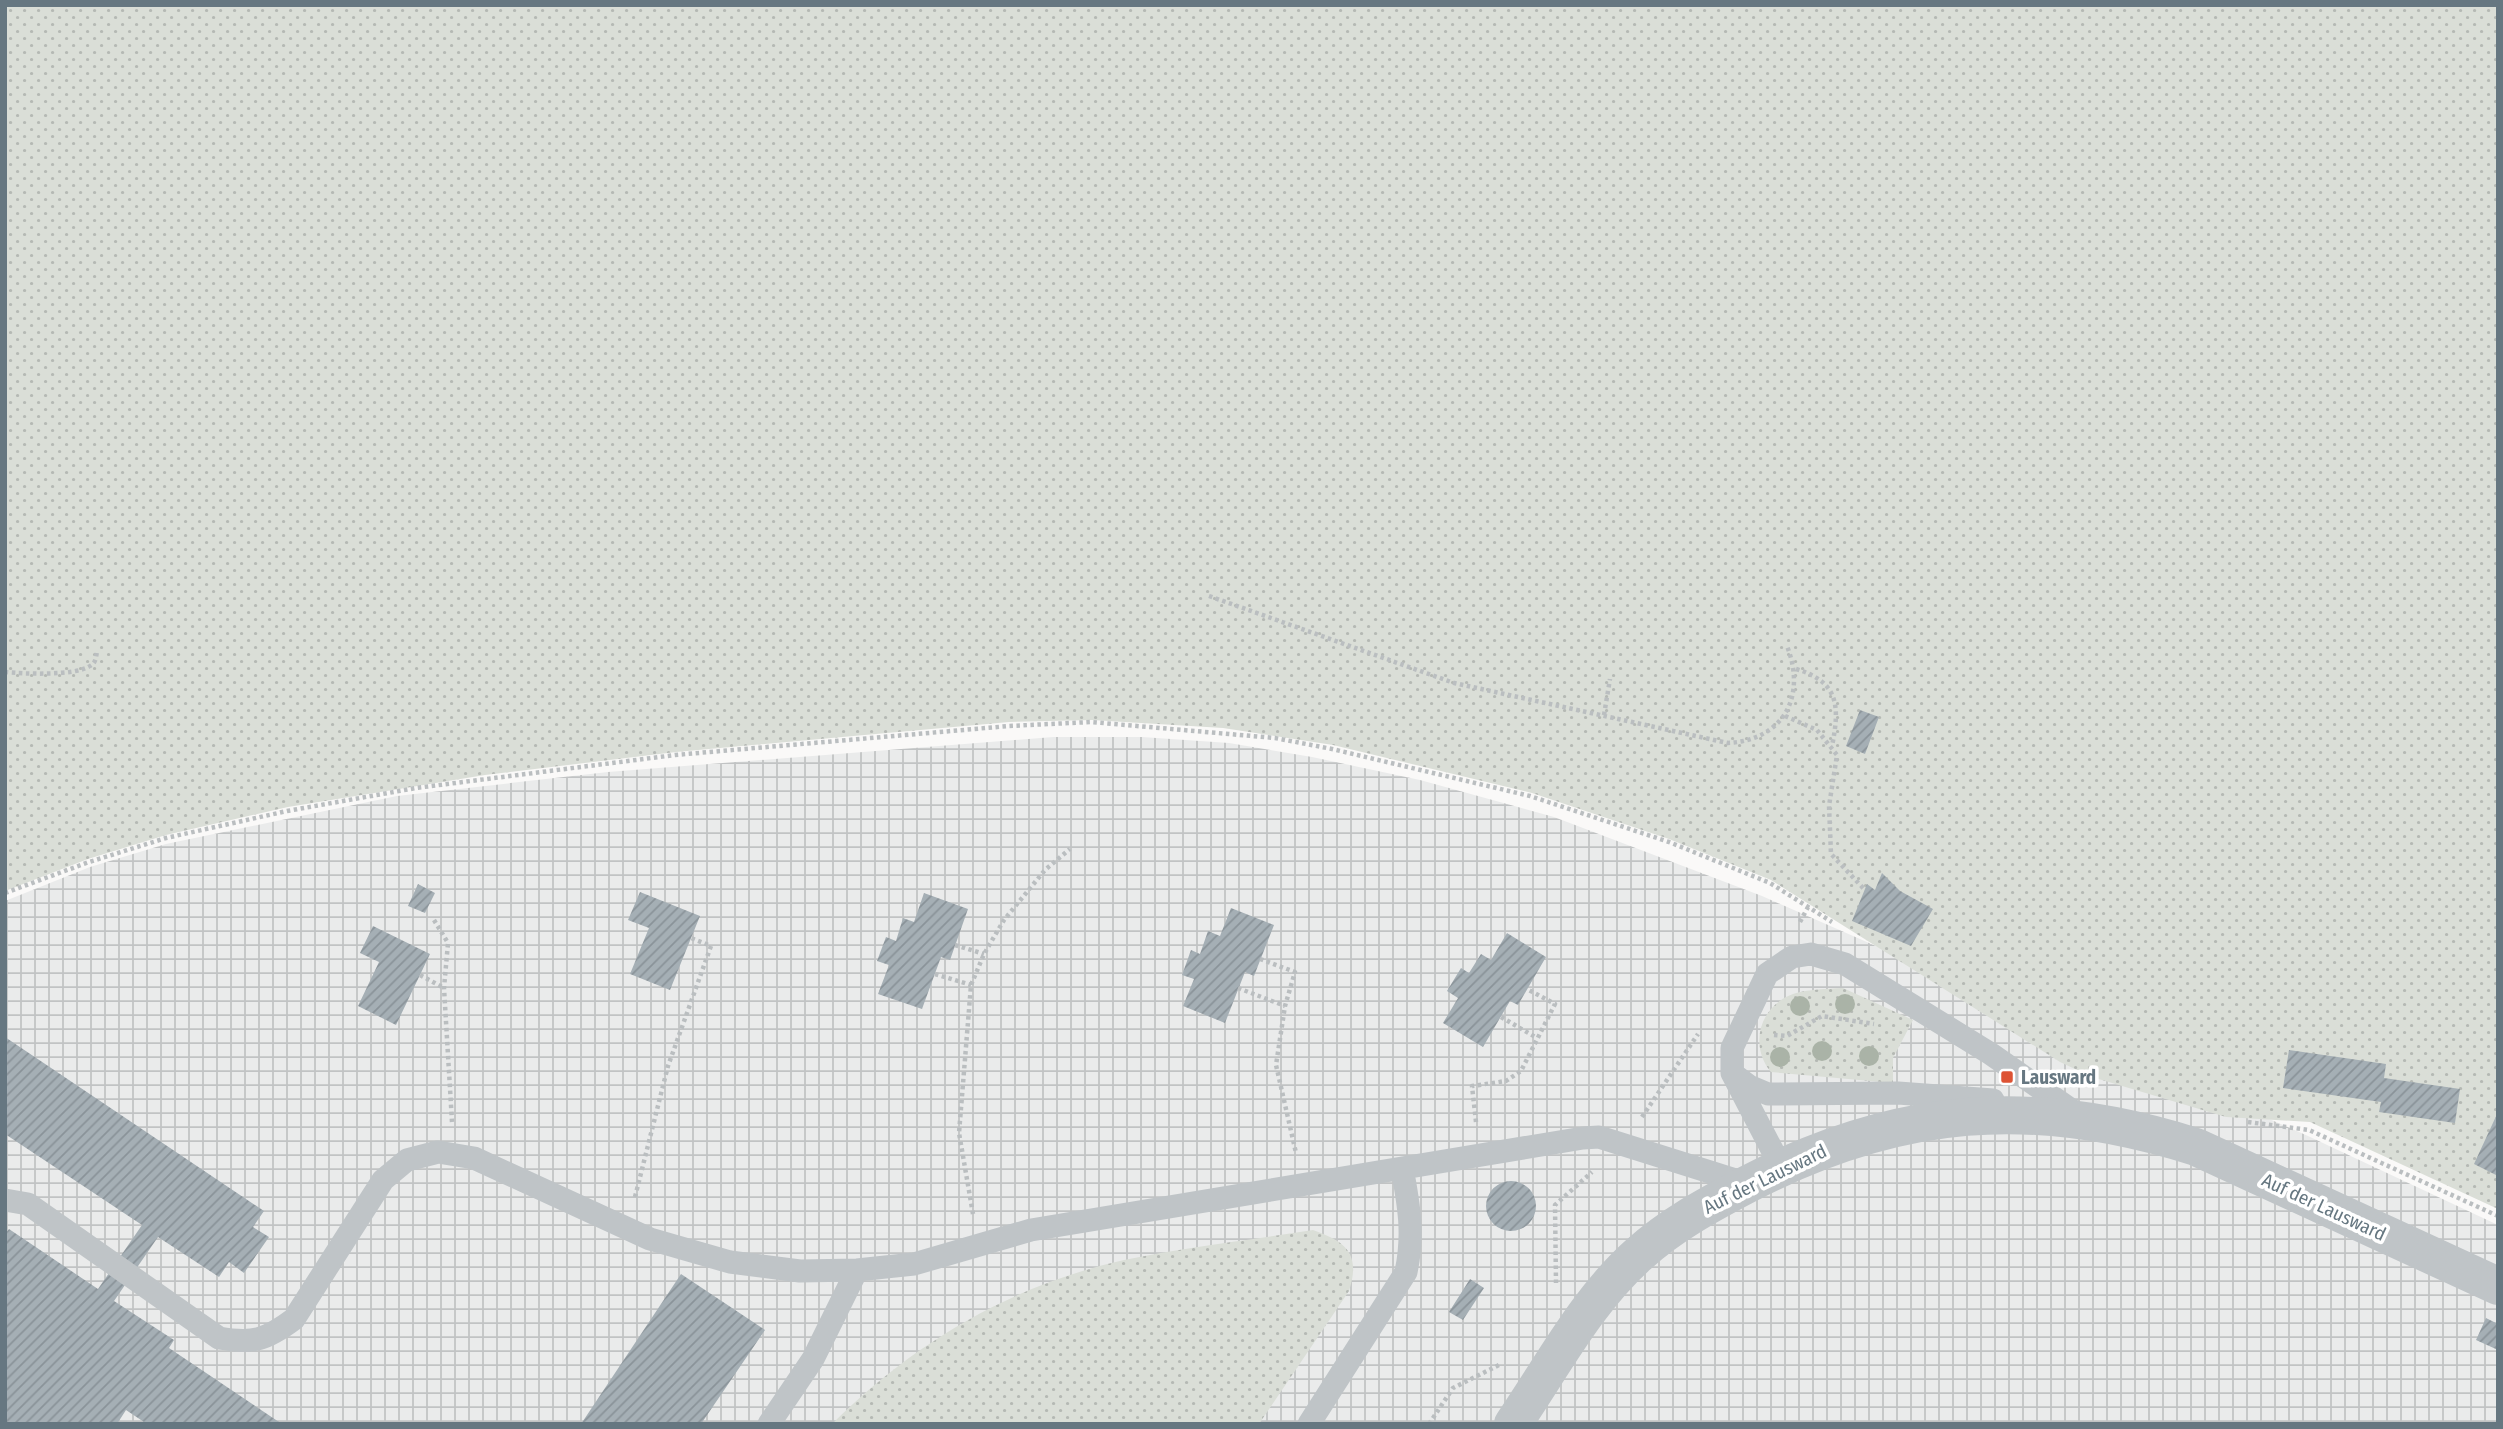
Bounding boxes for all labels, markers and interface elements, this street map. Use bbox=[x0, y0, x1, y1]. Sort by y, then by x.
place label: Lausward bbox=[2021, 1066, 2096, 1089]
marker: Lausward bbox=[1999, 1069, 2015, 1085]
street label: Auf der Lausward bbox=[1700, 1139, 1830, 1219]
street label: Auf der Lausward bbox=[2258, 1168, 2390, 1246]

